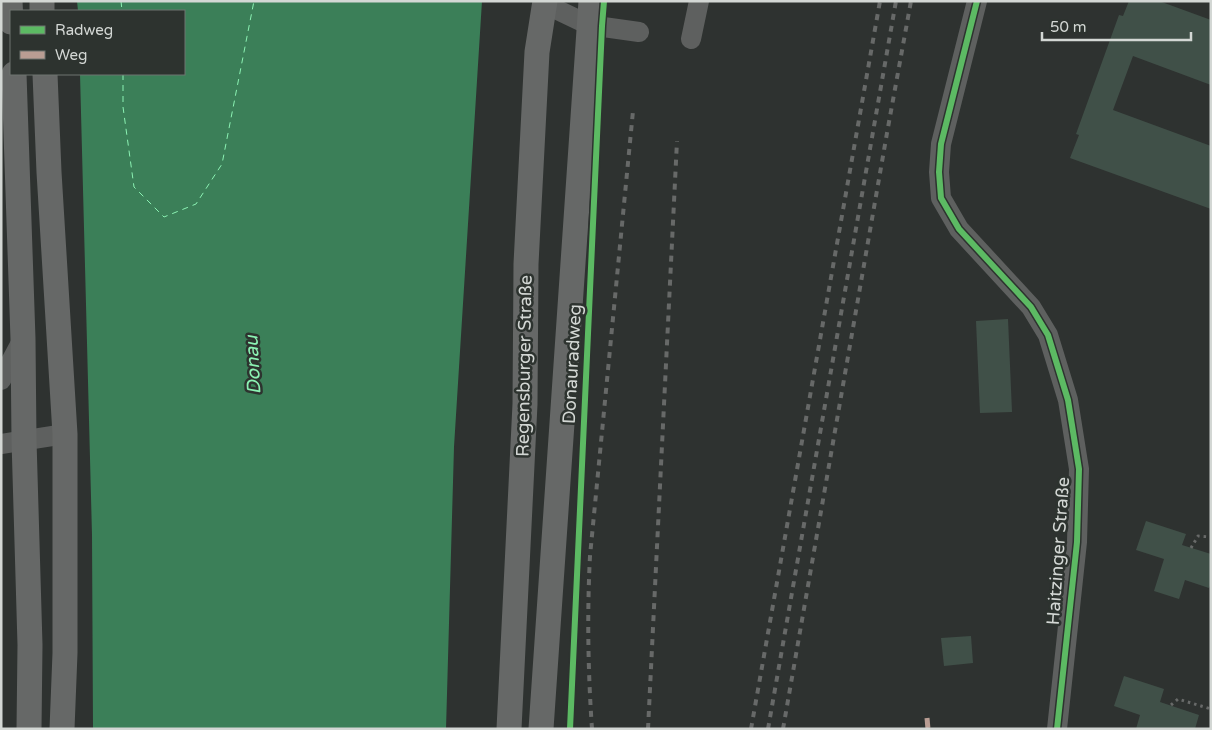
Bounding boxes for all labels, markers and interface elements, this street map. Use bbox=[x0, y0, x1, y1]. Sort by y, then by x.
legend bbox=[10, 10, 185, 75]
scale bar bbox=[1042, 10, 1191, 42]
text: 50 m bbox=[1050, 18, 1087, 36]
text: Radweg bbox=[55, 21, 113, 39]
text: Weg bbox=[55, 46, 87, 64]
street label: Regensburger Straße bbox=[511, 275, 537, 457]
street label: Donauradweg bbox=[558, 303, 586, 425]
water label: Donau bbox=[240, 333, 266, 395]
street label: Haitzinger Straße bbox=[1042, 476, 1074, 626]

